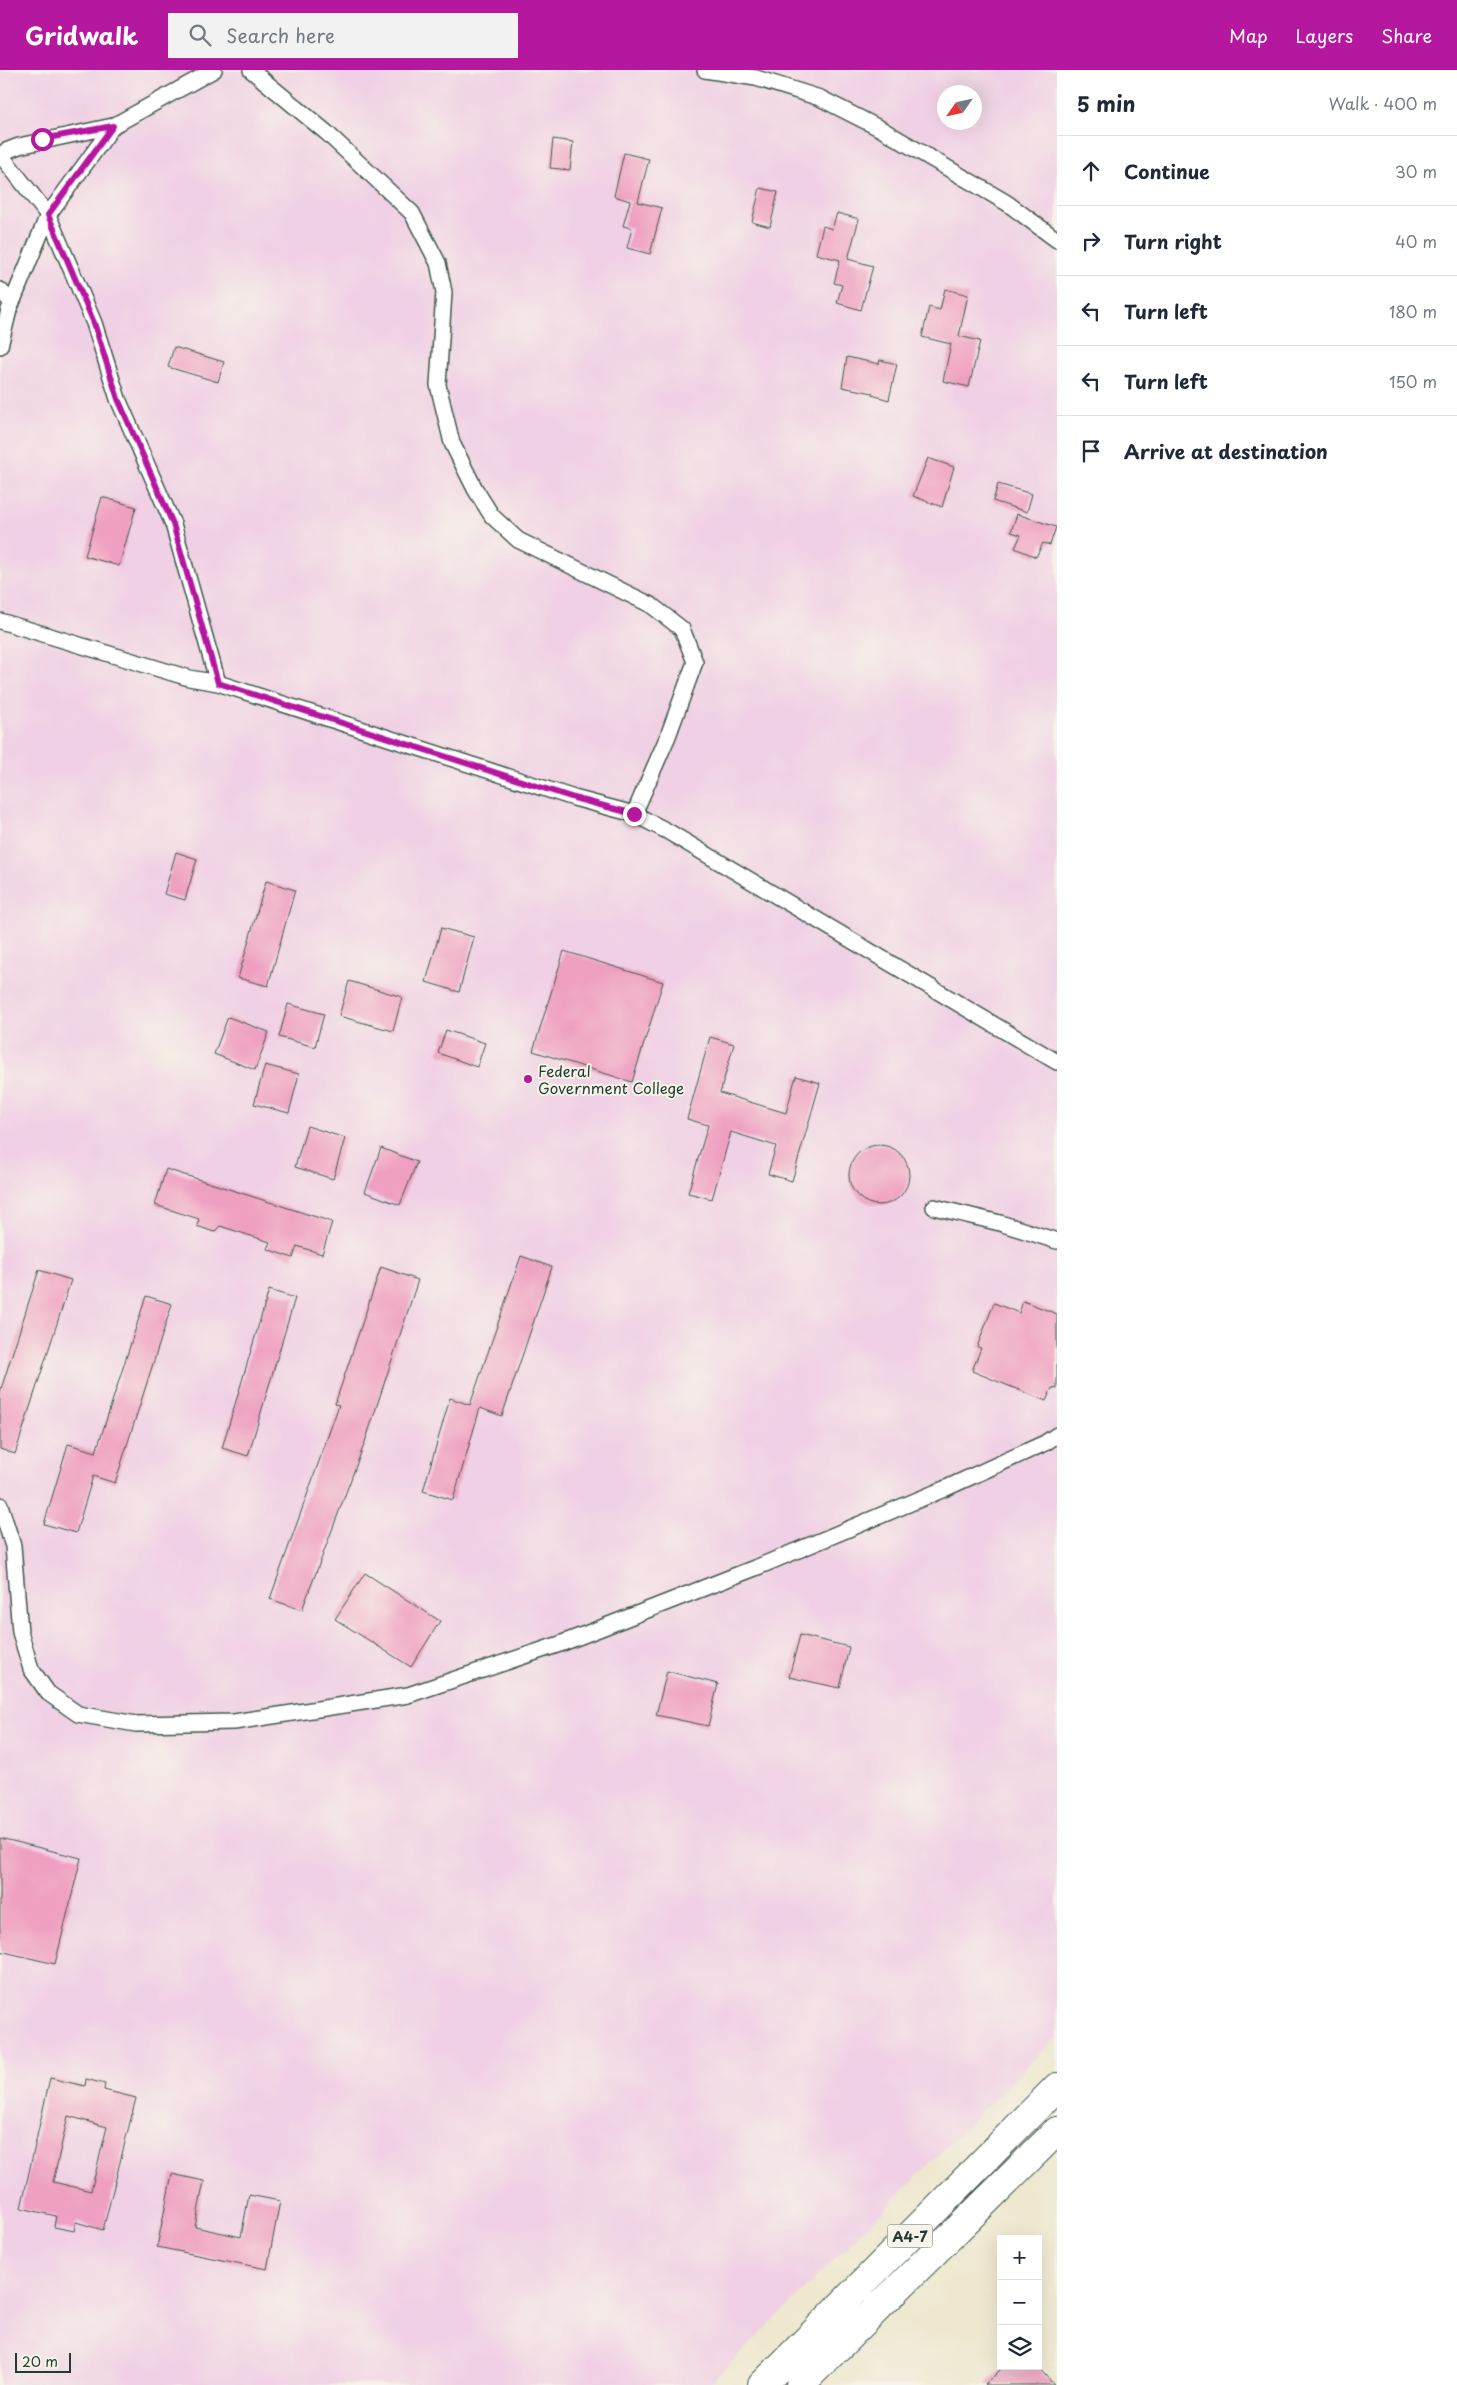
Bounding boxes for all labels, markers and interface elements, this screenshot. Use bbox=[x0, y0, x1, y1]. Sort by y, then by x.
search box bbox=[168, 13, 518, 58]
text: Gridwalk bbox=[25, 17, 138, 53]
icon: search bbox=[186, 21, 214, 49]
text: Search here bbox=[226, 21, 335, 49]
text: Map bbox=[1229, 22, 1268, 49]
text: Layers bbox=[1296, 22, 1353, 49]
text: Share bbox=[1381, 22, 1432, 49]
north arrow bbox=[937, 85, 982, 130]
text: 5 min bbox=[1077, 87, 1135, 119]
text: Walk · 400 m bbox=[1329, 91, 1437, 115]
route start bbox=[31, 128, 54, 151]
icon: ahead bbox=[1077, 157, 1105, 185]
text: Continue bbox=[1124, 157, 1210, 185]
text: 30 m bbox=[1395, 159, 1437, 183]
icon: right bbox=[1077, 227, 1105, 255]
text: Turn right bbox=[1124, 227, 1222, 255]
text: 40 m bbox=[1395, 229, 1437, 253]
icon: left bbox=[1077, 297, 1105, 325]
text: Turn left bbox=[1124, 297, 1208, 325]
text: 180 m bbox=[1389, 299, 1437, 323]
icon: left bbox=[1077, 367, 1105, 395]
text: Turn left bbox=[1124, 367, 1208, 395]
text: 150 m bbox=[1389, 369, 1437, 393]
icon: arrive bbox=[1077, 437, 1105, 465]
text: Arrive at destination bbox=[1124, 437, 1328, 465]
route end bbox=[623, 803, 646, 826]
place label: Federal Government College bbox=[538, 1059, 684, 1099]
marker: Federal Government College bbox=[522, 1073, 534, 1085]
road number: A4-7 bbox=[888, 2224, 932, 2248]
map controls bbox=[997, 2235, 1042, 2370]
button: + bbox=[997, 2235, 1042, 2280]
button: − bbox=[997, 2280, 1042, 2325]
button: layers bbox=[997, 2325, 1042, 2370]
scale bar bbox=[15, 2350, 71, 2373]
text: 20 m bbox=[22, 2351, 58, 2372]

